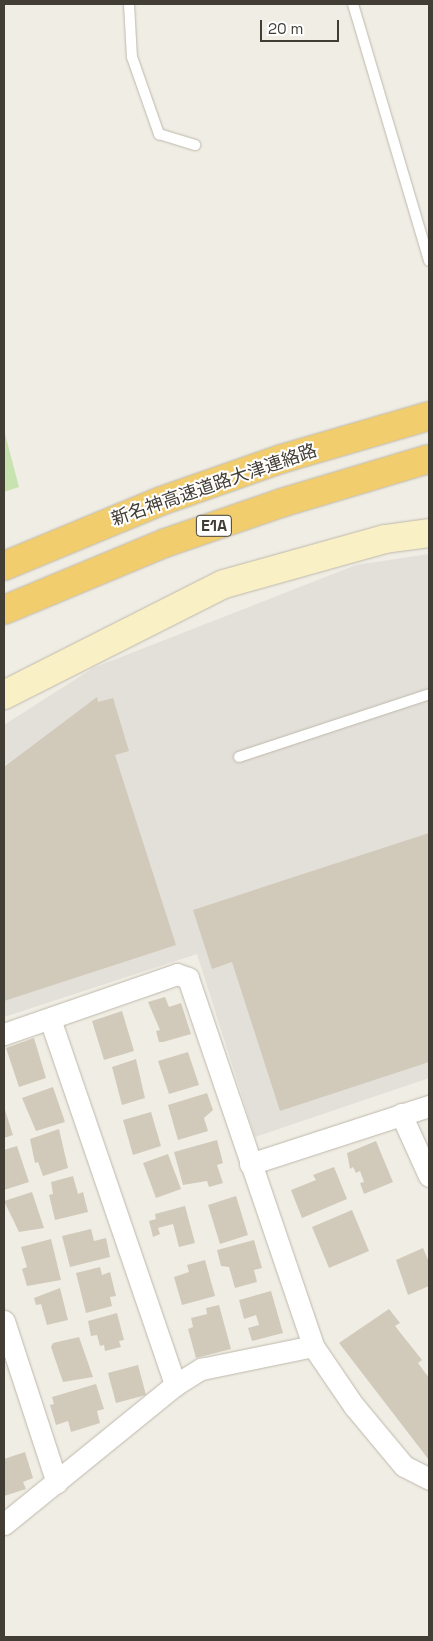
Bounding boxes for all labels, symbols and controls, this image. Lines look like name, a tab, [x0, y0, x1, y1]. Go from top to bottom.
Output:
scale bar	[263, 10, 342, 42]
text: 20 m	[268, 19, 303, 38]
street label: 新名神高速道路大津連絡路	[108, 440, 320, 530]
road number: E1A	[195, 512, 233, 540]

